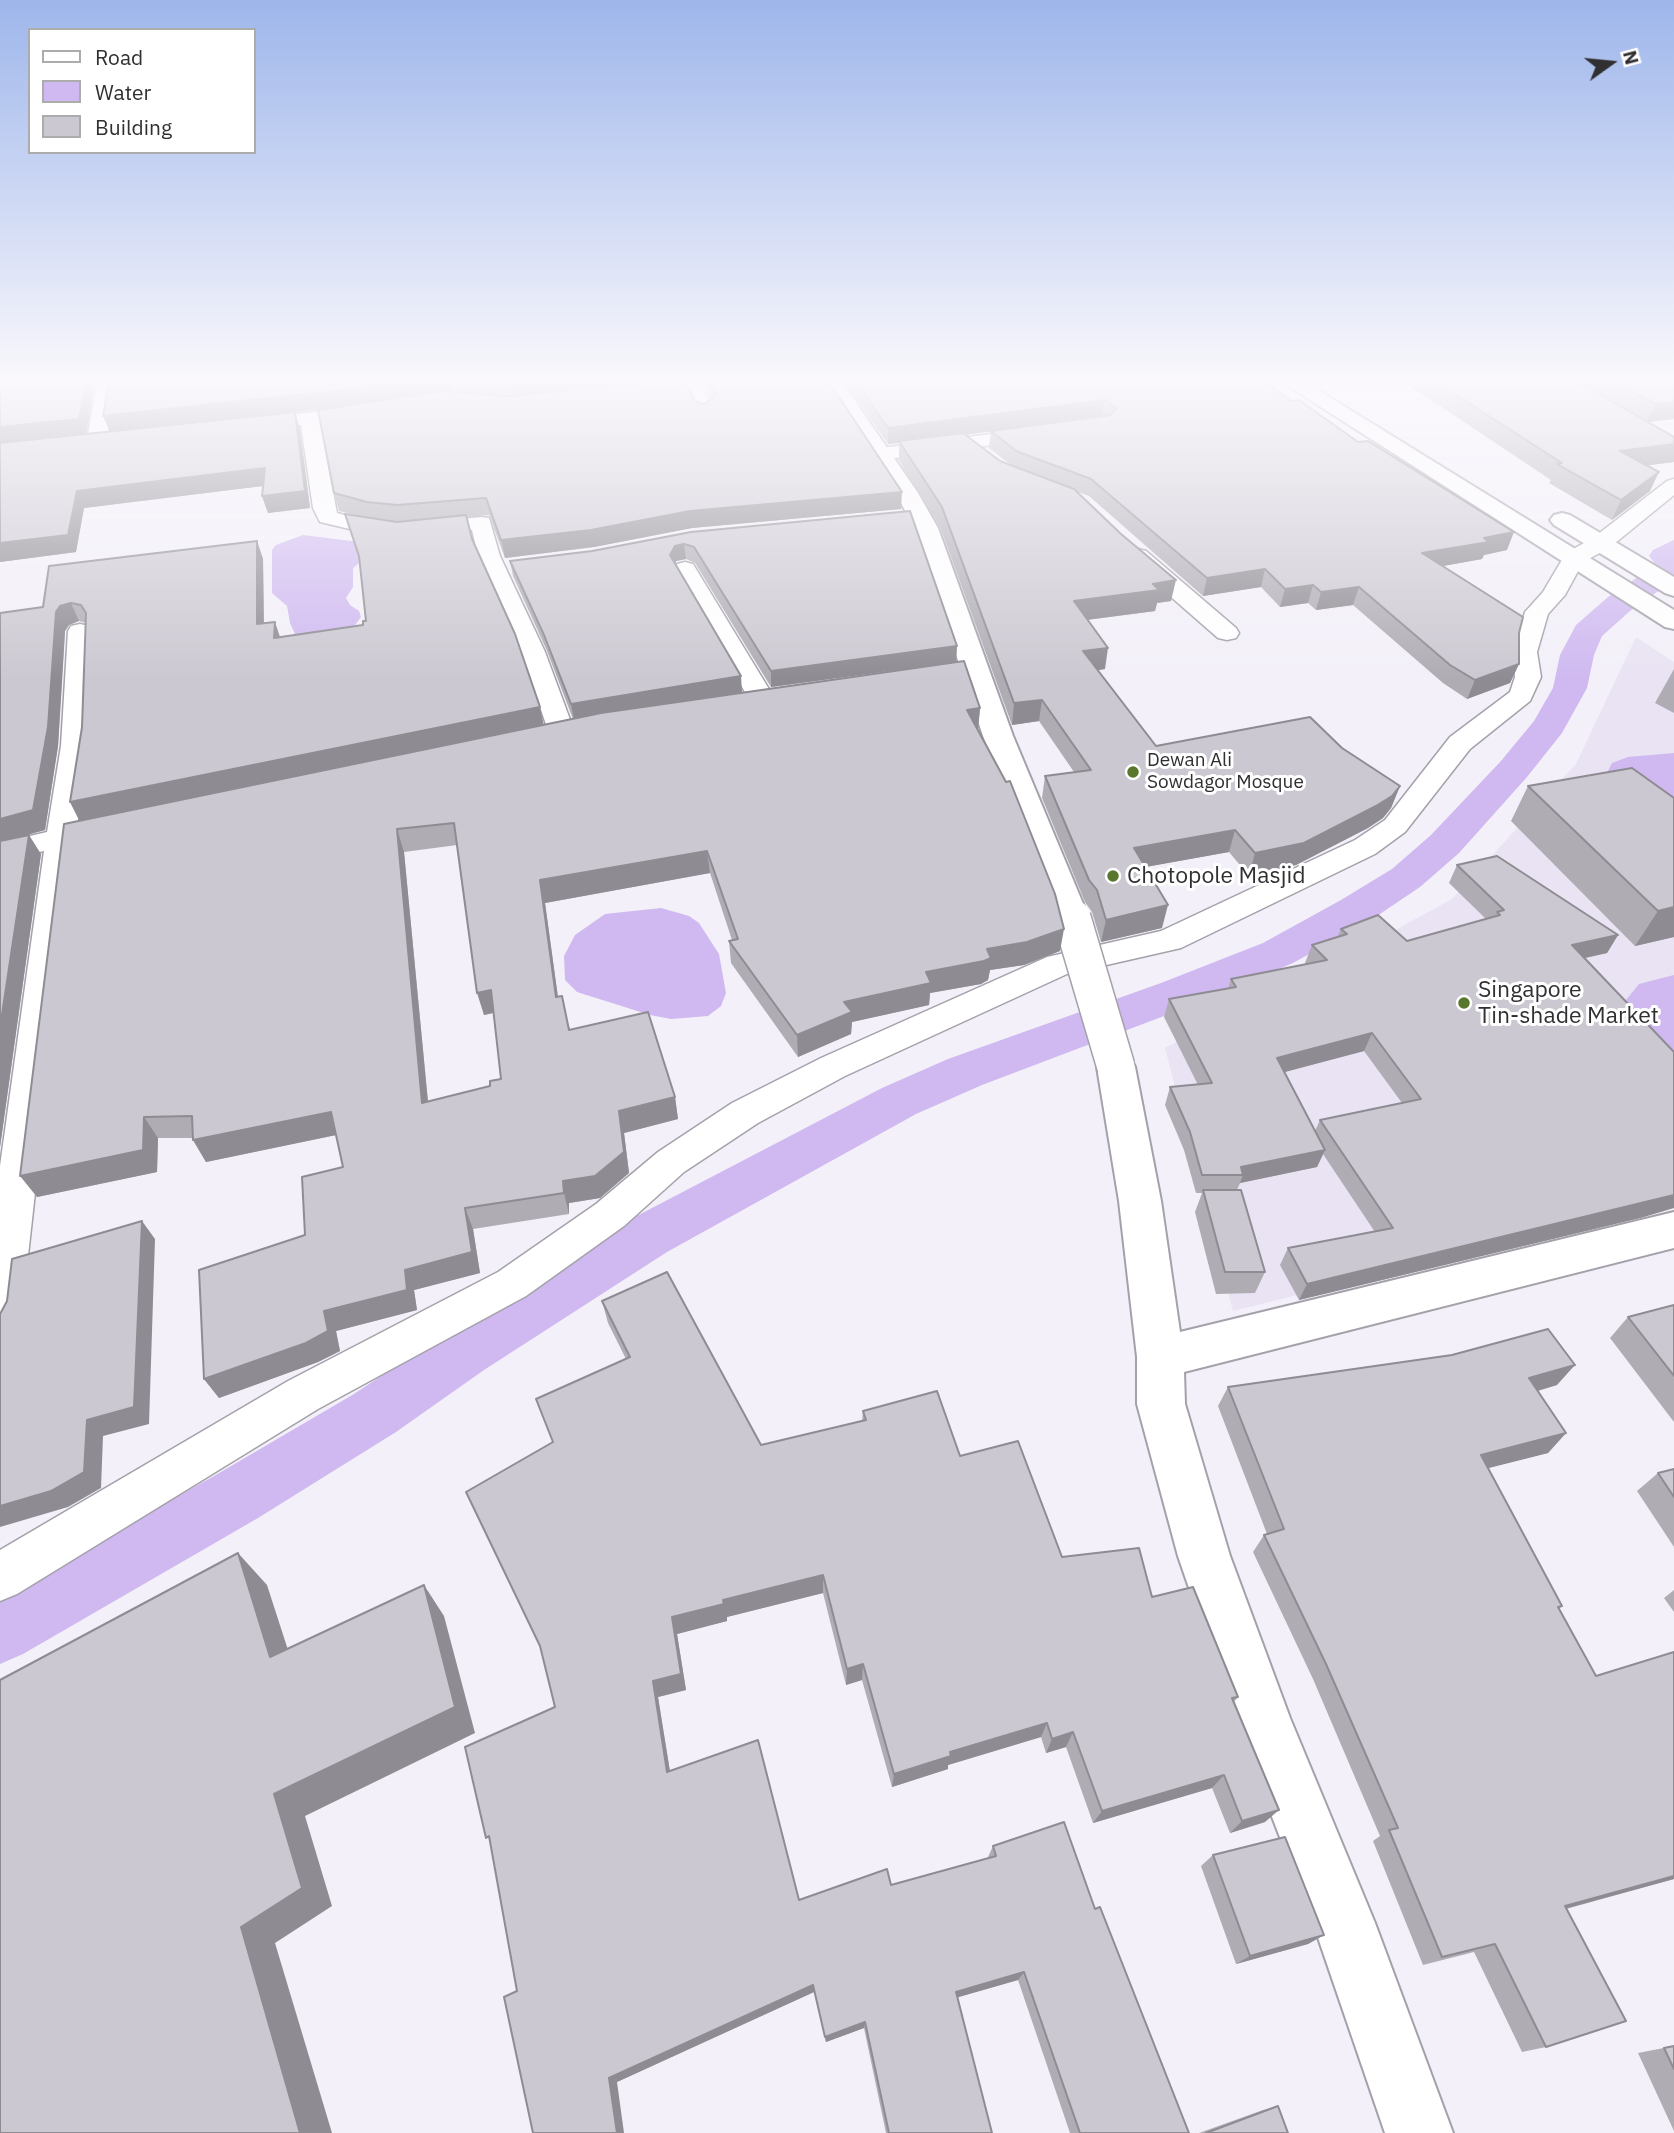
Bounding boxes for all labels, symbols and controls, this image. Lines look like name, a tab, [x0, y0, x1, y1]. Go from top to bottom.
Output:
legend	[28, 28, 256, 154]
north arrow	[1576, 28, 1646, 98]
text: Road	[95, 43, 143, 71]
text: N	[1618, 48, 1645, 67]
text: Water	[95, 78, 151, 106]
text: Building	[95, 113, 172, 141]
place label: Dewan Ali Sowdagor Mosque	[1147, 750, 1304, 794]
marker: Dewan Ali Sowdagor Mosque	[1125, 764, 1141, 780]
place label: Chotopole Masjid	[1127, 862, 1306, 890]
marker: Chotopole Masjid	[1105, 868, 1121, 884]
place label: Singapore Tin-shade Market	[1478, 976, 1659, 1030]
marker: Singapore Tin-shade Market	[1456, 995, 1472, 1011]

